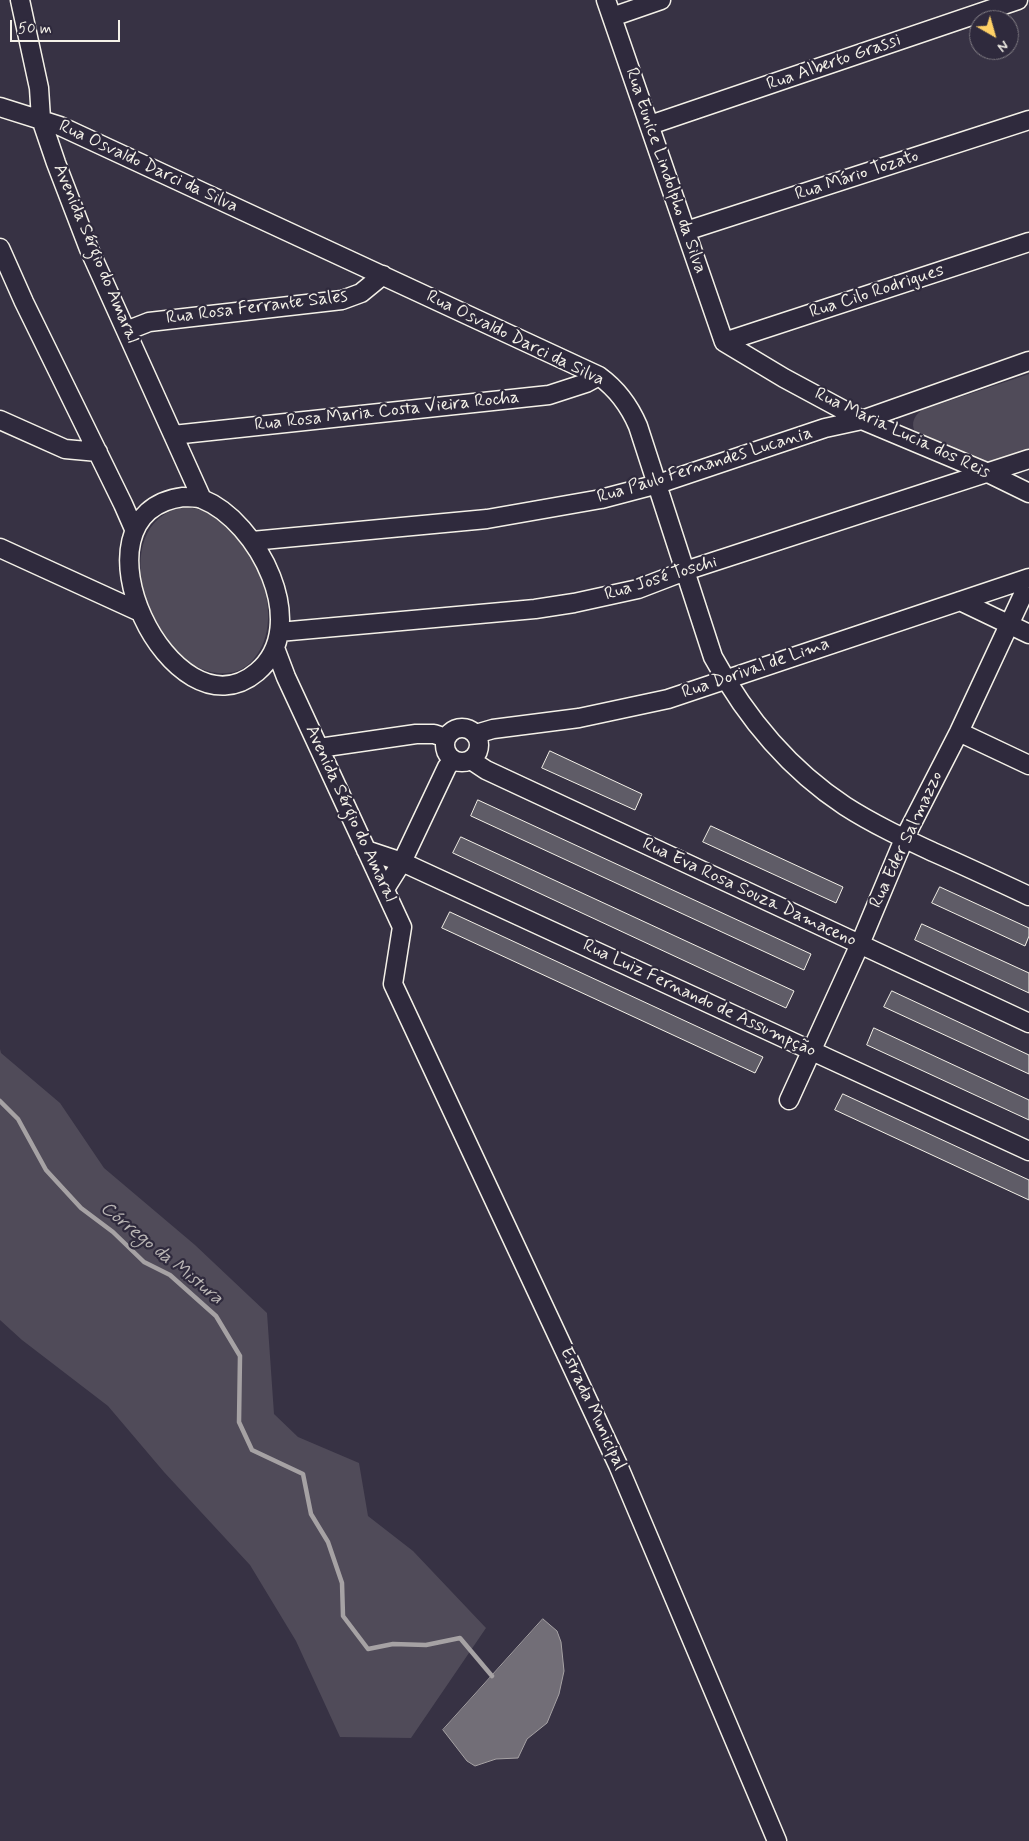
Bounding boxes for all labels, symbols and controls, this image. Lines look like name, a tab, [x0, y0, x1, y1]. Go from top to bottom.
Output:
scale bar	[12, 10, 122, 42]
north arrow	[969, 10, 1019, 60]
text: 50 m	[18, 19, 52, 39]
street label: Rua Alberto Grassi	[764, 30, 904, 96]
text: N	[993, 36, 1012, 56]
street label: Rua Eunice Lindolpho da Silva	[620, 65, 710, 277]
street label: Rua Osvaldo Darci da Silva	[55, 116, 241, 218]
street label: Rua Mário Tozato	[793, 146, 921, 206]
street label: Avenida Sérgio do Amaral	[47, 161, 143, 347]
street label: Rua Cilo Rodrigues	[807, 260, 947, 324]
street label: Rua Rosa Ferrante Sales	[165, 286, 349, 330]
street label: Rua Osvaldo Darci da Silva	[422, 286, 608, 392]
street label: Rua Maria Lucia dos Reis	[811, 384, 993, 484]
street label: Rua Rosa Maria Costa Vieira Rocha	[254, 387, 520, 437]
street label: Rua Paulo Fernandes Lucania	[595, 423, 815, 509]
street label: Rua José Toschi	[602, 552, 720, 606]
street label: Rua Dorival de Lima	[679, 634, 833, 704]
street label: Avenida Sérgio do Amaral	[300, 722, 400, 906]
street label: Rua Eder Salmazzo	[866, 768, 948, 912]
street label: Rua Eva Rosa Souza Damaceno	[638, 834, 860, 952]
street label: Rua Luiz Fernando de Assumpção	[579, 935, 819, 1063]
water label: Córrego da Mistura	[95, 1198, 227, 1310]
street label: Estrada Municipal	[554, 1344, 630, 1474]

